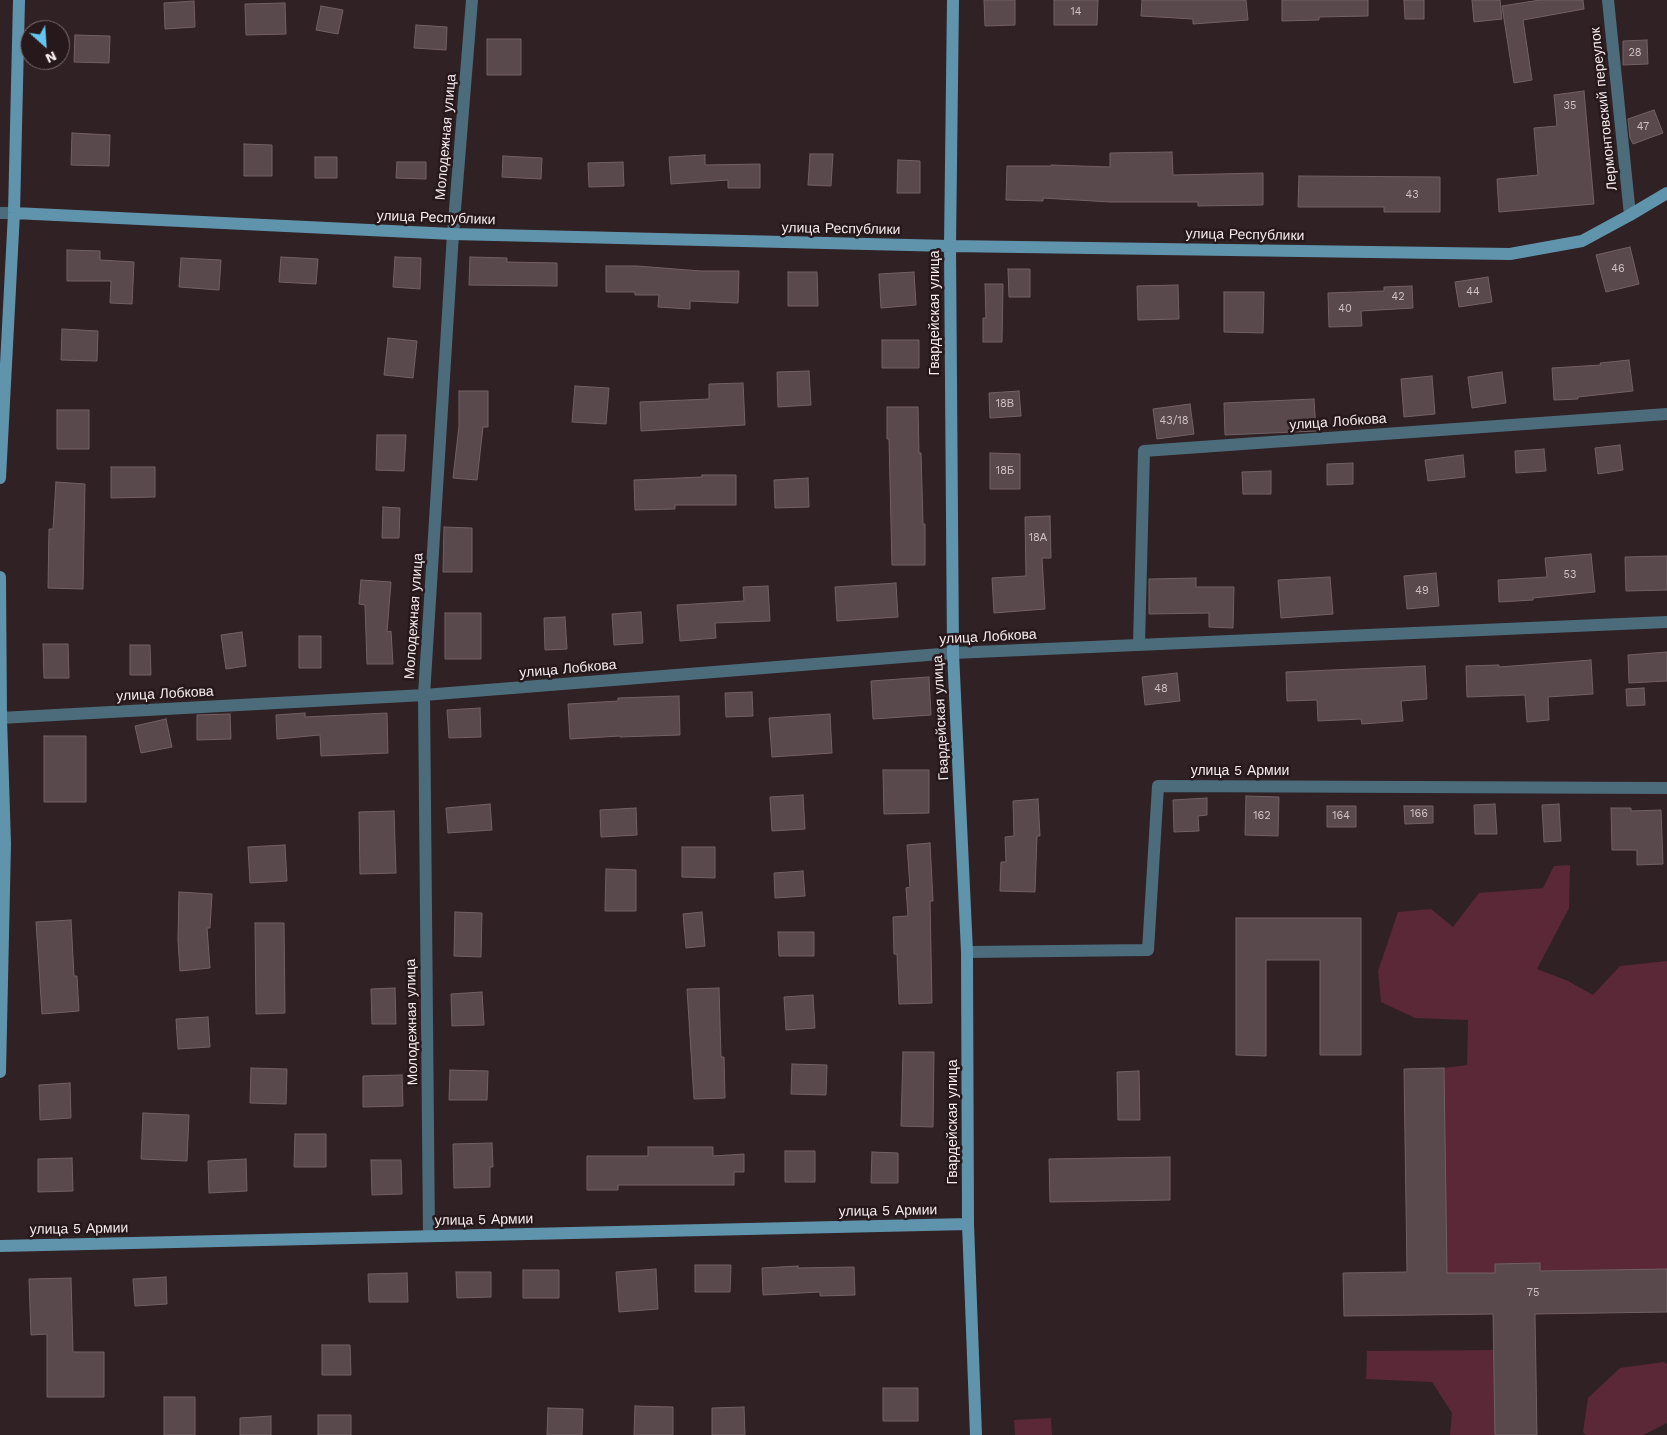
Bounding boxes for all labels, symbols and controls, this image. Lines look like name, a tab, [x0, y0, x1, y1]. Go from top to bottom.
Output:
house number: 14	[1070, 5, 1082, 19]
north arrow	[20, 20, 70, 70]
street label: Лермонтовский переулок	[1587, 26, 1621, 192]
house number: 28	[1628, 46, 1642, 60]
text: N	[43, 48, 59, 67]
street label: Молодежная улица	[432, 73, 460, 201]
house number: 35	[1564, 99, 1576, 113]
house number: 47	[1637, 120, 1649, 134]
house number: 43	[1405, 188, 1419, 202]
street label: улица Республики	[376, 208, 496, 228]
street label: улица Республики	[781, 220, 901, 238]
street label: улица Республики	[1185, 226, 1305, 244]
street label: Гвардейская улица	[927, 250, 943, 376]
house number: 46	[1611, 262, 1625, 276]
house number: 44	[1466, 285, 1480, 299]
house number: 42	[1391, 290, 1405, 304]
house number: 40	[1338, 302, 1352, 316]
house number: 18В	[996, 397, 1014, 411]
street label: улица Лобкова	[1289, 410, 1387, 434]
house number: 43/18	[1159, 414, 1189, 428]
house number: 18Б	[996, 464, 1014, 478]
house number: 18А	[1029, 531, 1047, 545]
street label: Молодежная улица	[401, 552, 427, 680]
house number: 53	[1564, 568, 1576, 582]
house number: 49	[1415, 584, 1429, 598]
street label: улица Лобкова	[939, 626, 1037, 648]
street label: Гвардейская улица	[929, 655, 953, 781]
street label: улица Лобкова	[519, 656, 617, 682]
house number: 48	[1154, 682, 1168, 696]
street label: улица Лобкова	[116, 683, 214, 705]
street label: улица 5 Армии	[1191, 763, 1289, 779]
house number: 166	[1410, 807, 1428, 821]
house number: 162	[1253, 809, 1271, 823]
house number: 164	[1332, 809, 1350, 823]
street label: Молодежная улица	[402, 959, 422, 1085]
street label: Гвардейская улица	[945, 1059, 961, 1185]
street label: улица 5 Армии	[839, 1202, 937, 1220]
street label: улица 5 Армии	[435, 1211, 533, 1229]
street label: улица 5 Армии	[30, 1220, 128, 1238]
house number: 75	[1527, 1286, 1539, 1300]

